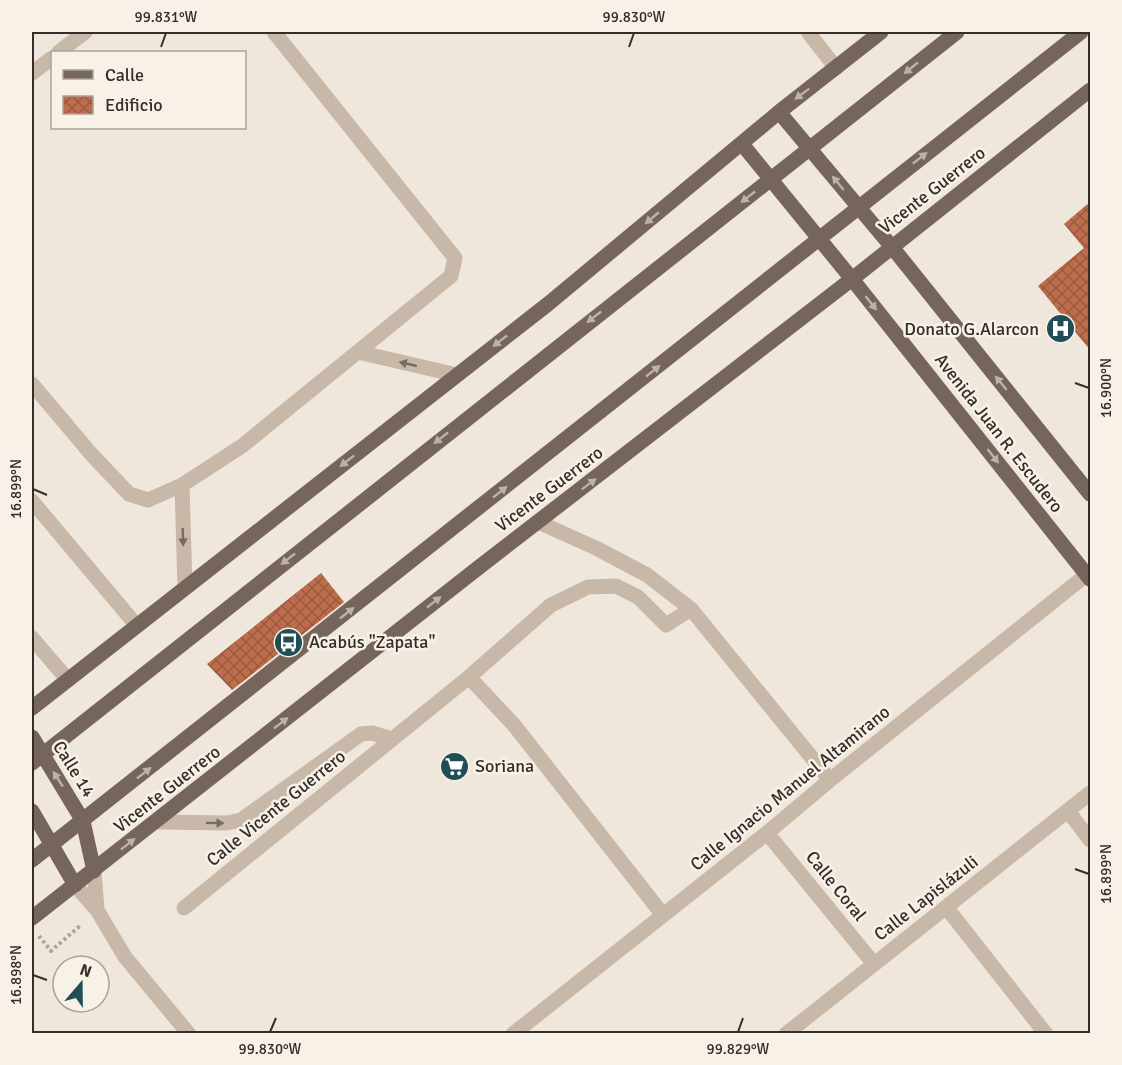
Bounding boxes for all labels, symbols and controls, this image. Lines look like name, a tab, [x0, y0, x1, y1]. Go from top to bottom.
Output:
text: 99.831°W	[135, 8, 198, 26]
text: 99.830°W	[603, 8, 666, 26]
legend	[51, 51, 246, 129]
one-way arrow	[903, 62, 919, 75]
text: Calle	[105, 64, 144, 86]
one-way arrow	[795, 88, 811, 100]
text: Edificio	[105, 94, 163, 116]
street label: Vicente Guerrero	[874, 141, 990, 239]
one-way arrow	[913, 152, 928, 164]
one-way arrow	[832, 175, 845, 191]
one-way arrow	[740, 191, 755, 203]
one-way arrow	[645, 211, 660, 224]
one-way arrow	[865, 295, 878, 311]
one-way arrow	[586, 311, 602, 324]
hospital icon: Donato G.Alarcon	[1044, 313, 1076, 345]
place label: Donato G.Alarcon	[904, 318, 1039, 340]
one-way arrow	[493, 334, 508, 346]
street label: Avenida Juan R. Escudero	[930, 349, 1068, 517]
text: 16.900°N	[1097, 358, 1115, 418]
one-way arrow	[398, 359, 417, 368]
one-way arrow	[645, 365, 661, 378]
one-way arrow	[995, 376, 1008, 391]
one-way arrow	[433, 432, 449, 445]
street label: Vicente Guerrero	[491, 441, 607, 537]
one-way arrow	[986, 448, 998, 463]
one-way arrow	[339, 455, 355, 468]
text: 16.899°N	[7, 459, 25, 519]
one-way arrow	[581, 478, 596, 490]
one-way arrow	[492, 487, 507, 499]
one-way arrow	[178, 527, 188, 546]
one-way arrow	[280, 553, 296, 566]
one-way arrow	[426, 596, 442, 609]
one-way arrow	[339, 607, 354, 619]
bus stop icon: Acabús "Zapata"	[272, 626, 304, 658]
place label: Acabús "Zapata"	[309, 631, 435, 653]
street label: Calle Ignacio Manuel Altamirano	[686, 701, 894, 875]
one-way arrow	[273, 717, 289, 730]
street label: Calle 14	[48, 737, 100, 802]
street label: Vicente Guerrero	[109, 740, 225, 838]
street label: Calle Vicente Guerrero	[202, 745, 350, 871]
supermarket icon: Soriana	[438, 750, 470, 782]
place label: Soriana	[475, 755, 534, 777]
one-way arrow	[136, 766, 152, 779]
one-way arrow	[53, 770, 64, 787]
one-way arrow	[206, 818, 225, 828]
one-way arrow	[120, 838, 136, 851]
text: 16.899°N	[1097, 844, 1115, 904]
street label: Calle Coral	[801, 846, 871, 926]
street label: Calle Lapislázuli	[870, 851, 982, 945]
text: 16.898°N	[7, 945, 25, 1005]
north arrow	[51, 954, 111, 1014]
text: N	[77, 960, 94, 982]
text: 99.830°W	[239, 1040, 302, 1058]
text: 99.829°W	[707, 1040, 770, 1058]

